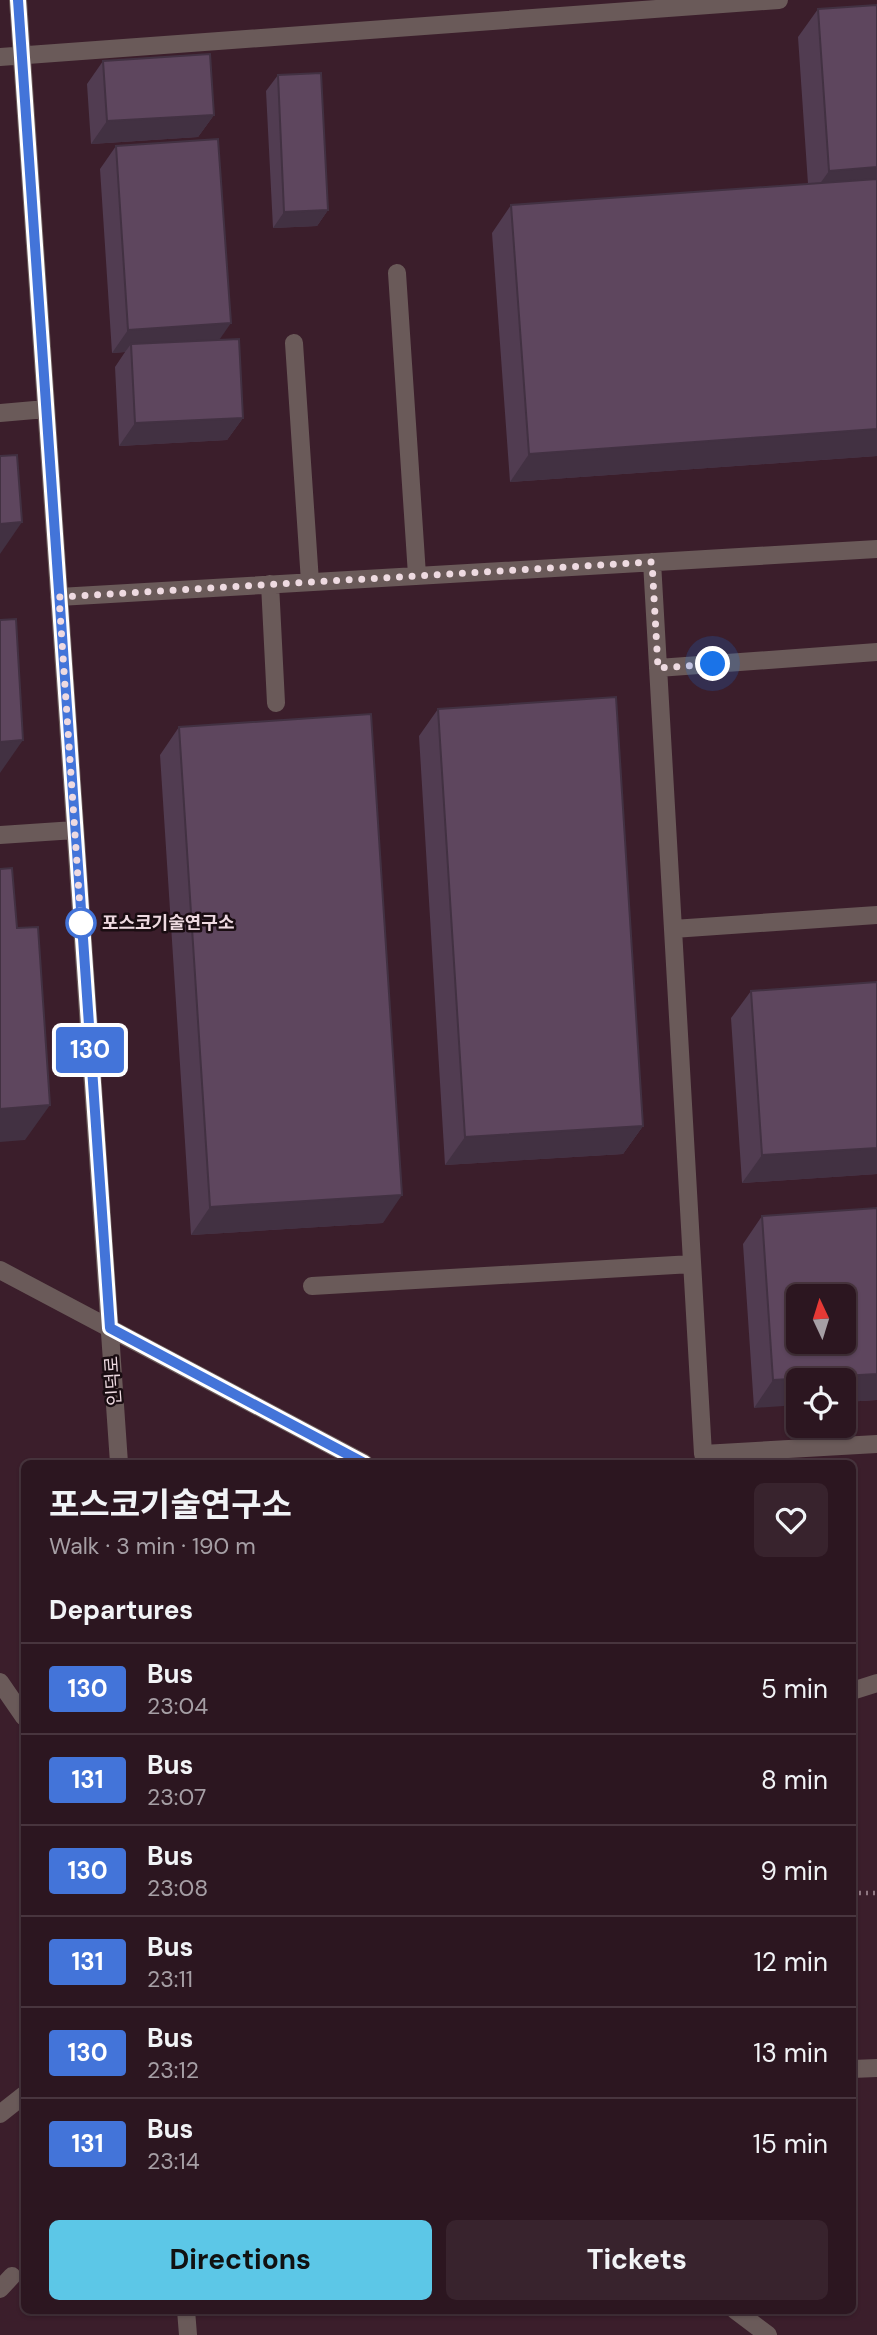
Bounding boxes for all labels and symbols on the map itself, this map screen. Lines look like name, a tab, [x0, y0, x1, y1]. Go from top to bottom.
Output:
your location	[695, 646, 730, 681]
marker: 포스코기술연구소	[66, 908, 96, 938]
place label: 포스코기술연구소	[102, 911, 234, 935]
line badge: 130	[50, 1027, 130, 1073]
north arrow	[786, 1284, 856, 1354]
street label: 인덕로	[99, 1355, 127, 1407]

